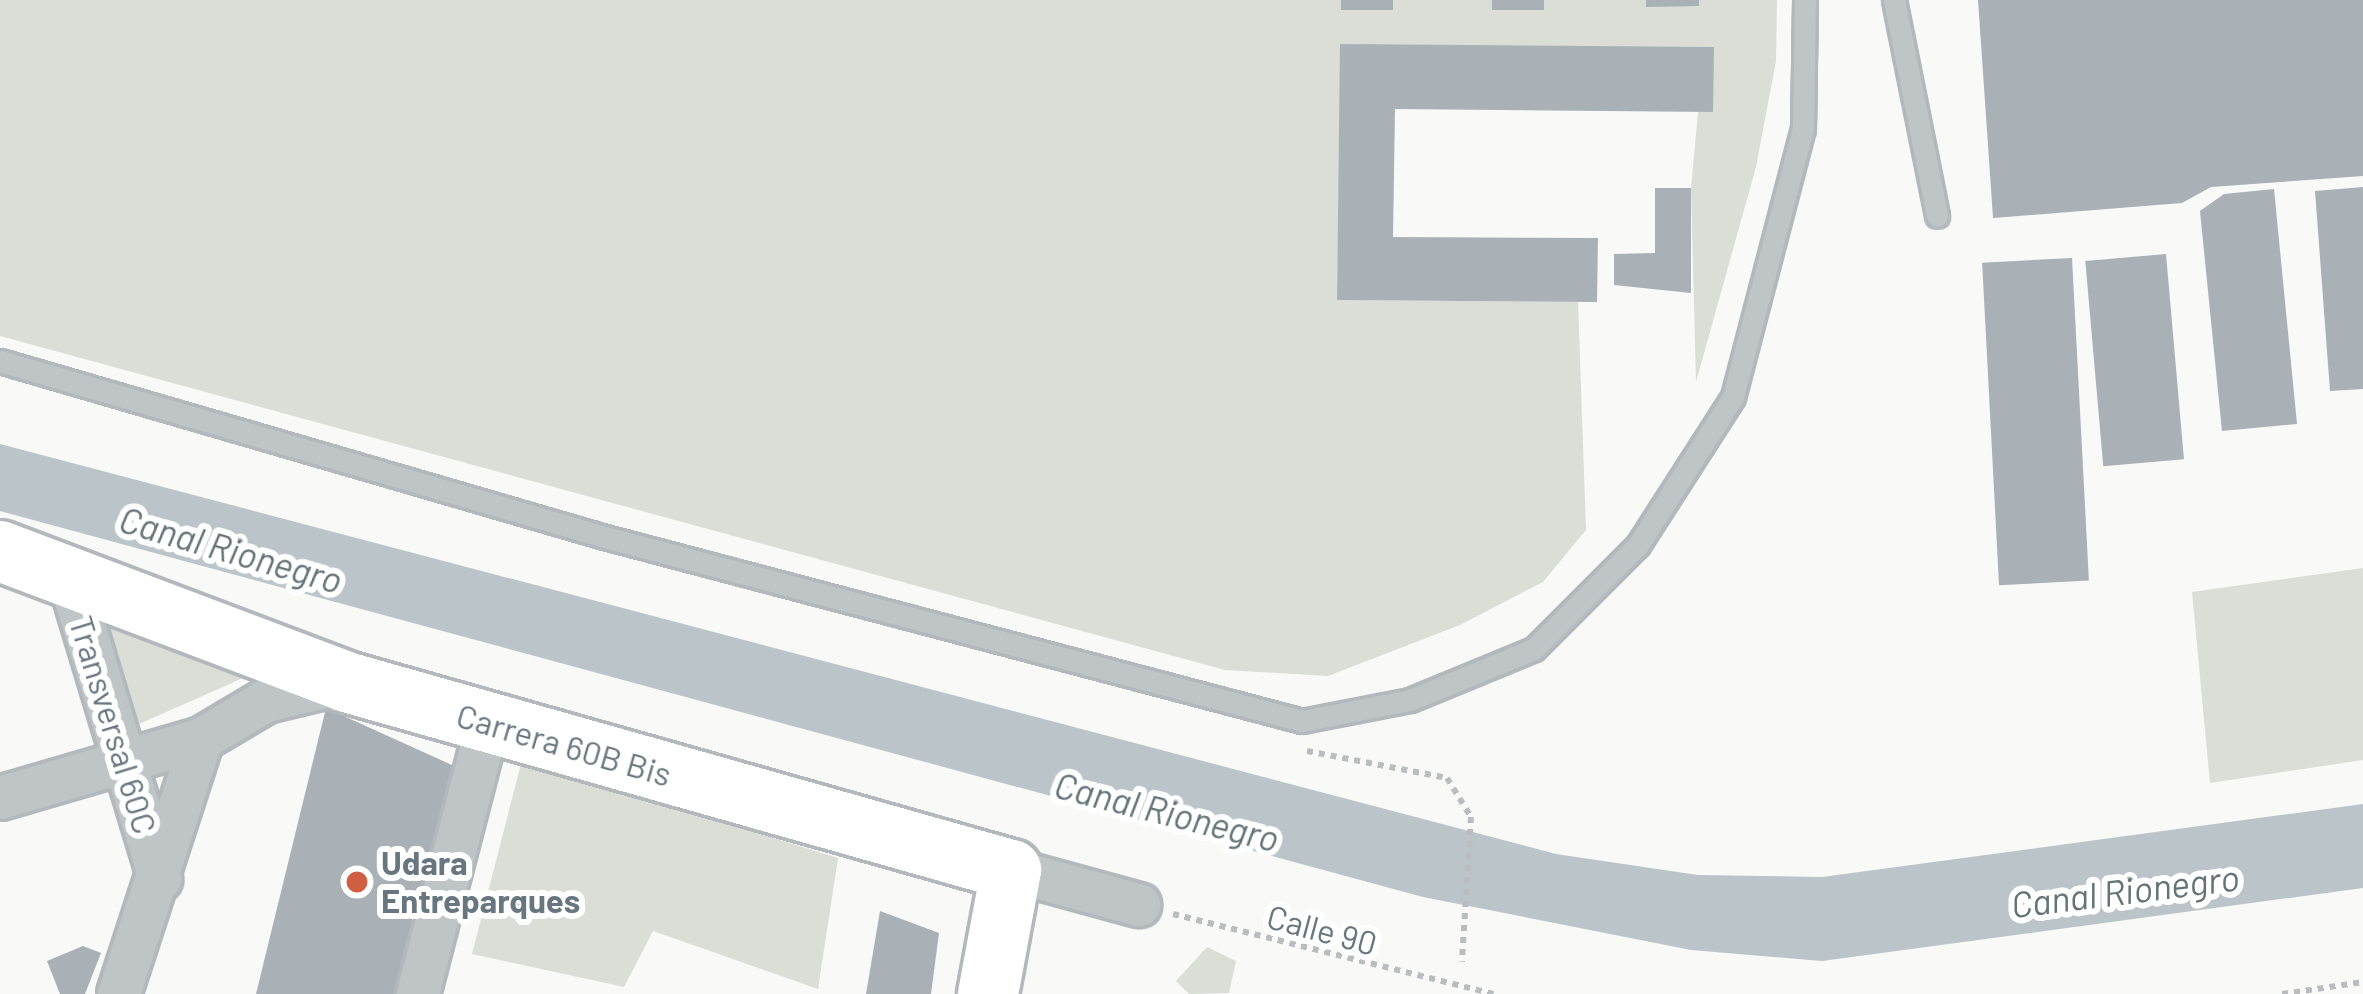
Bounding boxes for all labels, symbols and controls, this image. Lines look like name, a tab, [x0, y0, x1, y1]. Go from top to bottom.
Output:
water label: Canal Rionegro	[115, 497, 347, 601]
street label: Transversal 60C	[61, 611, 165, 839]
street label: Carrera 60B Bis	[452, 695, 676, 795]
water label: Canal Rionegro	[1050, 762, 1284, 860]
place label: Udara Entreparques	[381, 843, 580, 921]
water label: Canal Rionegro	[2008, 855, 2242, 925]
marker: Udara Entreparques	[344, 869, 370, 895]
street label: Calle 90	[1263, 896, 1381, 964]

